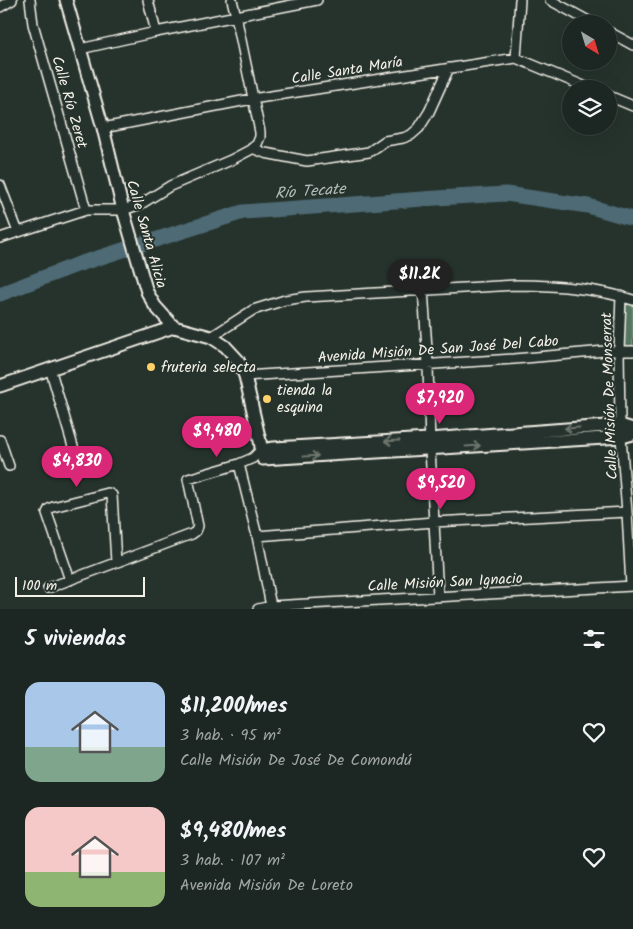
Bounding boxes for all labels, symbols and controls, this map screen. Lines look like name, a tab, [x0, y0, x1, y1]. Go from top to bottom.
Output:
north arrow	[562, 15, 618, 70]
map controls	[562, 15, 617, 135]
street label: Calle Santa María	[290, 50, 405, 92]
street label: Calle Río Zeret	[44, 53, 94, 151]
button: layers	[562, 80, 617, 135]
water label: Río Tecate	[274, 176, 348, 206]
street label: Calle Santa Alicia	[119, 177, 173, 291]
pin: $11.2K	[379, 258, 461, 301]
text: $11.2K	[399, 262, 441, 287]
street label: Calle Misión De Monserrat	[595, 312, 625, 480]
street label: Avenida Misión De San José Del Cabo	[317, 330, 560, 370]
place label: fruteria selecta	[161, 356, 256, 380]
marker: fruteria selecta	[145, 361, 157, 373]
place label: tienda la esquina	[277, 379, 332, 420]
pin: $7,920	[399, 382, 481, 425]
text: $7,920	[417, 386, 463, 411]
marker: tienda la esquina	[261, 393, 273, 405]
pin: $9,480	[176, 416, 258, 458]
text: $9,480	[193, 419, 241, 444]
one-way arrow	[564, 424, 580, 433]
one-way arrow	[385, 437, 401, 446]
one-way arrow	[465, 442, 481, 451]
pin: $4,830	[36, 446, 118, 488]
text: $4,830	[53, 449, 101, 474]
one-way arrow	[303, 451, 319, 460]
pin: $9,520	[400, 468, 482, 510]
text: $9,520	[417, 471, 465, 496]
street label: Calle Misión San Ignacio	[367, 567, 523, 599]
scale bar	[15, 574, 145, 597]
text: 100 m	[22, 575, 57, 597]
text: 5 viviendas	[25, 623, 126, 656]
icon: filters	[580, 625, 608, 653]
text: $11,200/mes	[180, 690, 288, 723]
icon: home	[65, 702, 125, 762]
icon: heart	[580, 718, 608, 746]
text: 3 hab. · 95 m²	[180, 723, 281, 748]
text: Calle Misión De José De Comondú	[180, 748, 412, 773]
text: $9,480/mes	[180, 815, 286, 848]
icon: home	[65, 827, 125, 887]
icon: heart	[580, 843, 608, 871]
text: 3 hab. · 107 m²	[180, 848, 285, 873]
text: Avenida Misión De Loreto	[180, 873, 353, 898]

